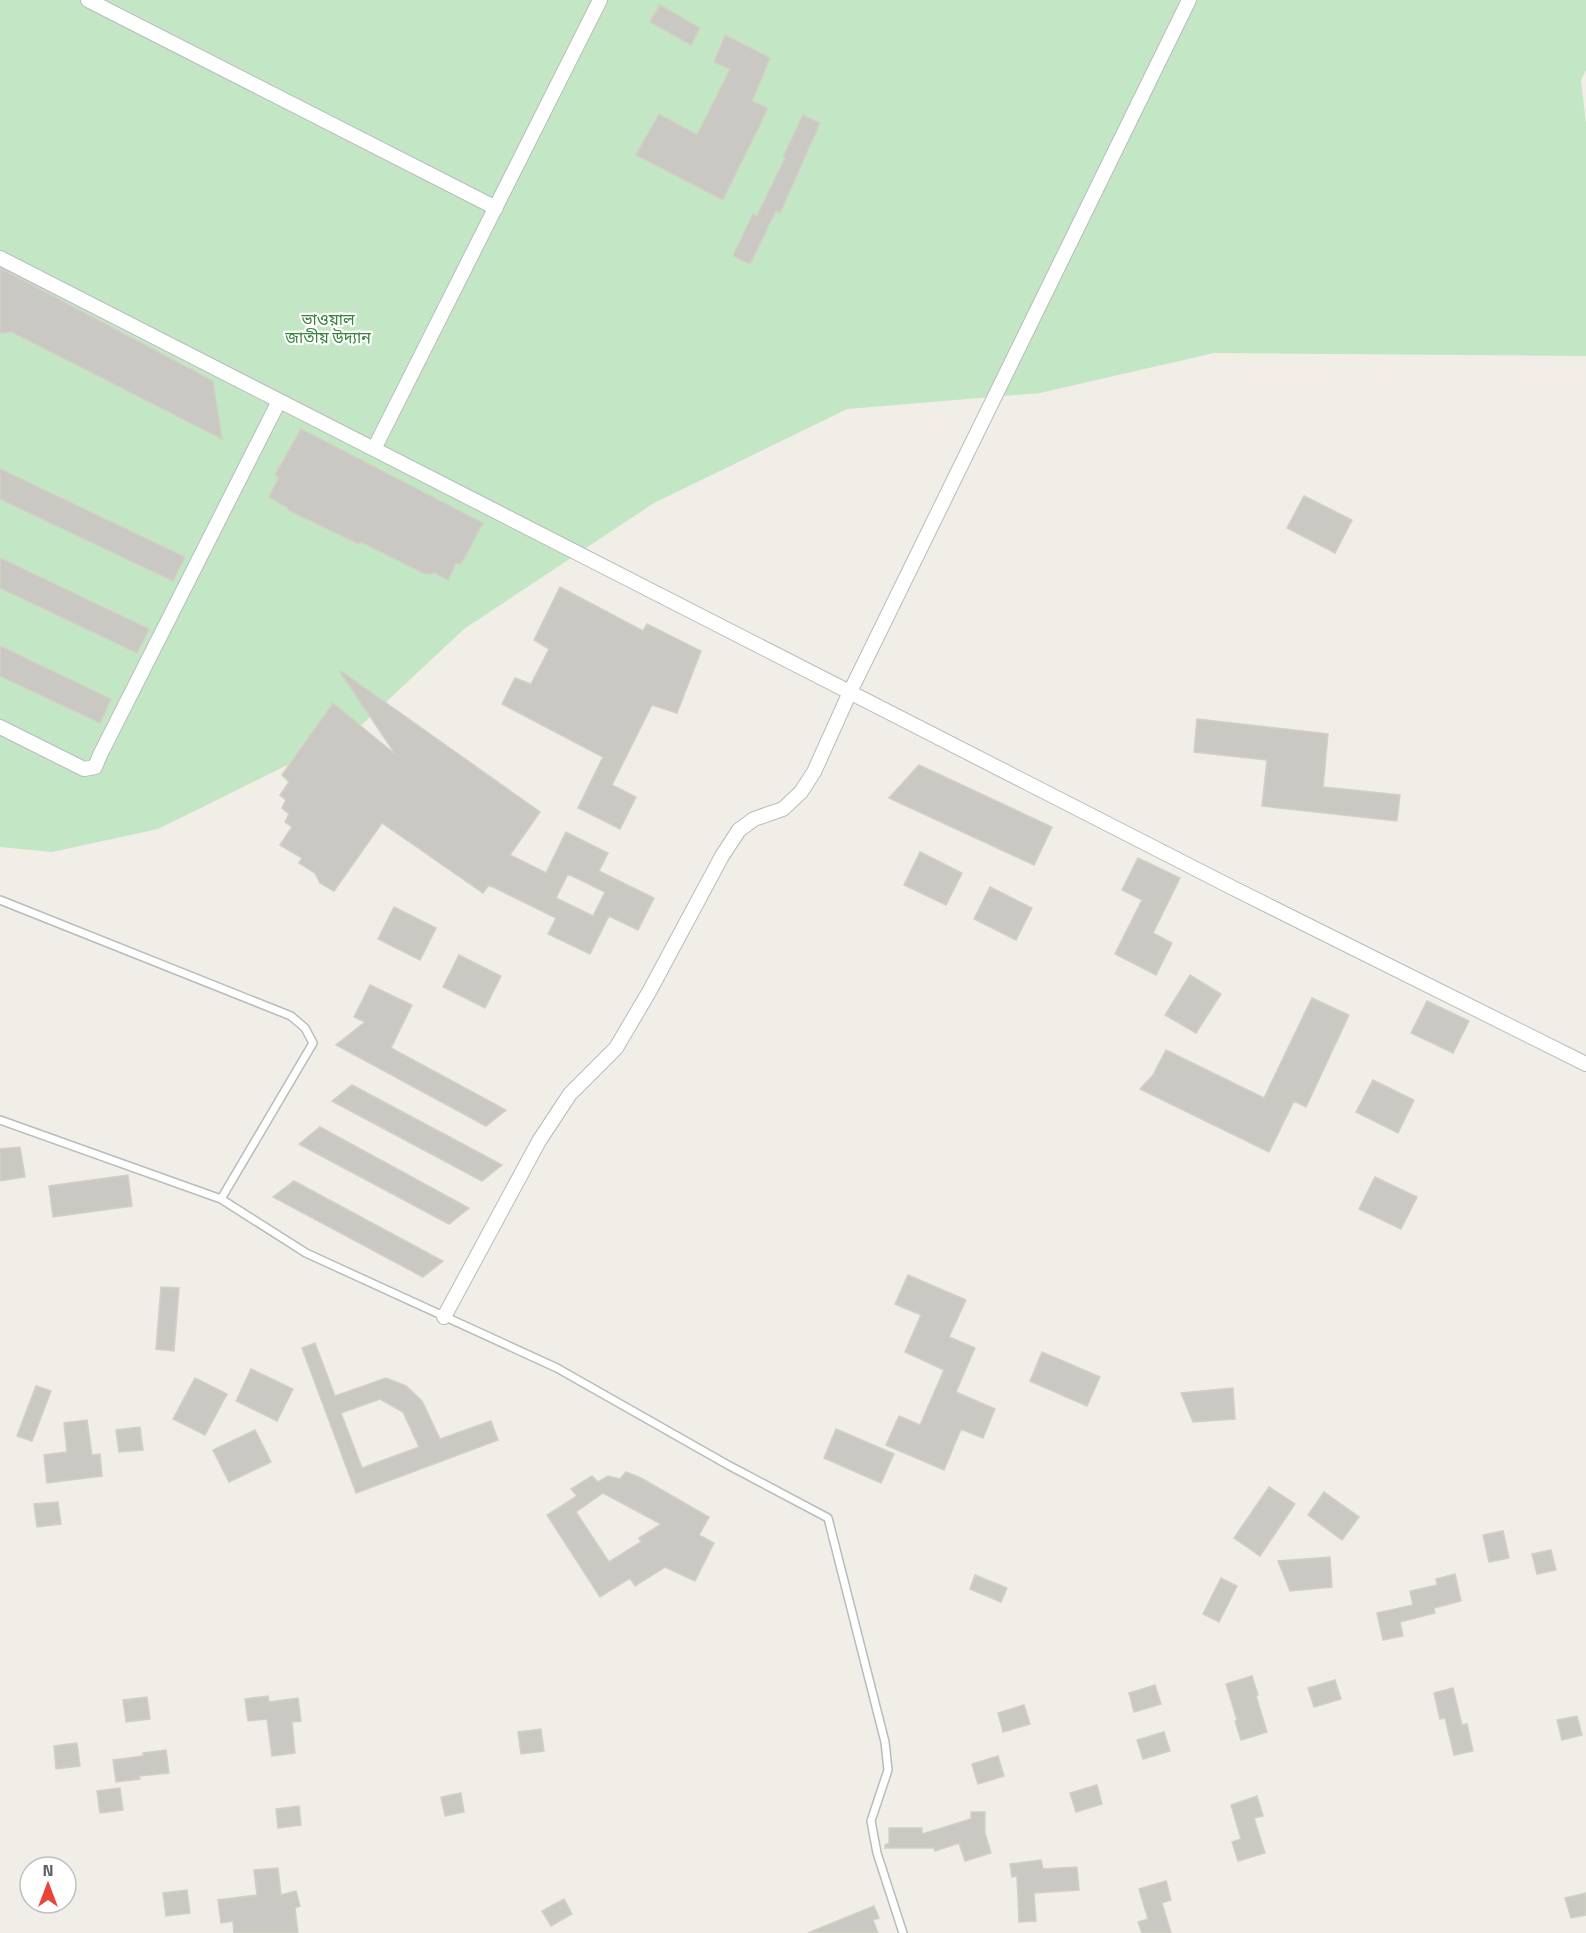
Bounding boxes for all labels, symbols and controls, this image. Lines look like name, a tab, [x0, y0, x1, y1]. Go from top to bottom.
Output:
park label: ভাওয়াল জাতীয় উদ্যান	[284, 307, 371, 349]
north arrow	[18, 1855, 78, 1915]
text: N	[42, 1858, 54, 1882]

